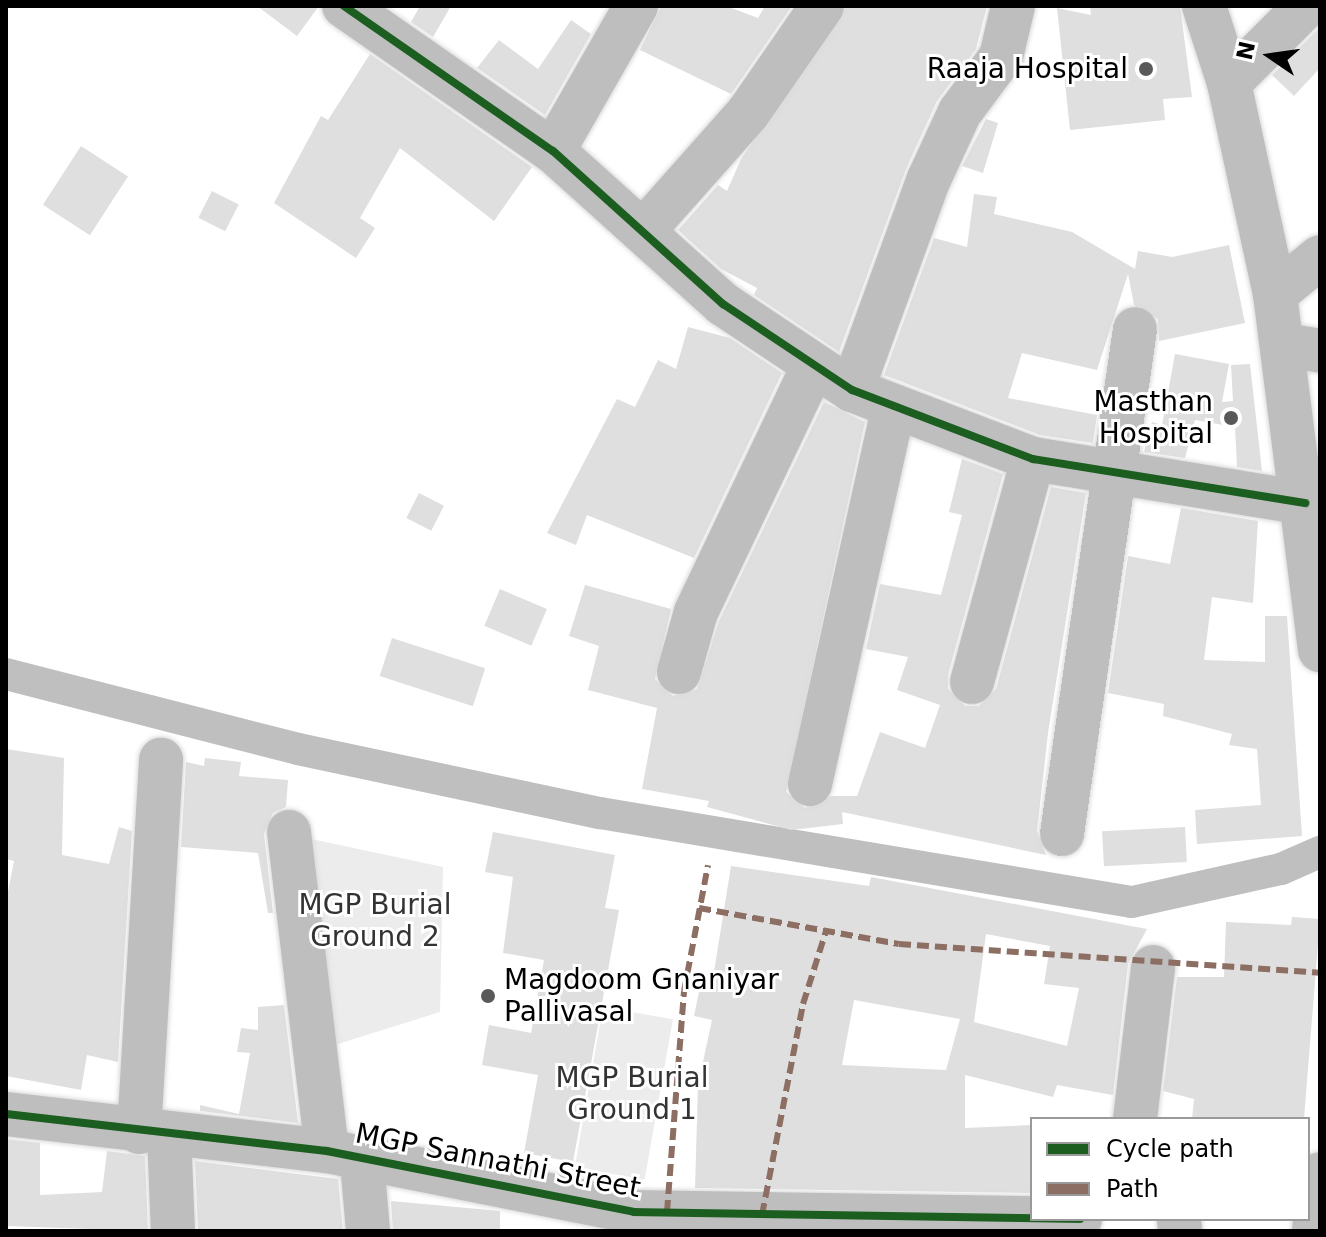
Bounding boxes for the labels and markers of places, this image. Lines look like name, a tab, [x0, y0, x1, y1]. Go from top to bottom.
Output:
place label: Raaja Hospital	[927, 52, 1128, 86]
marker: Raaja Hospital	[1135, 58, 1157, 80]
place label: Masthan Hospital	[1093, 385, 1213, 451]
marker: Masthan Hospital	[1220, 407, 1242, 429]
place label: Magdoom Gnaniyar Pallivasal	[504, 963, 779, 1029]
marker: Magdoom Gnaniyar Pallivasal	[479, 987, 497, 1005]

